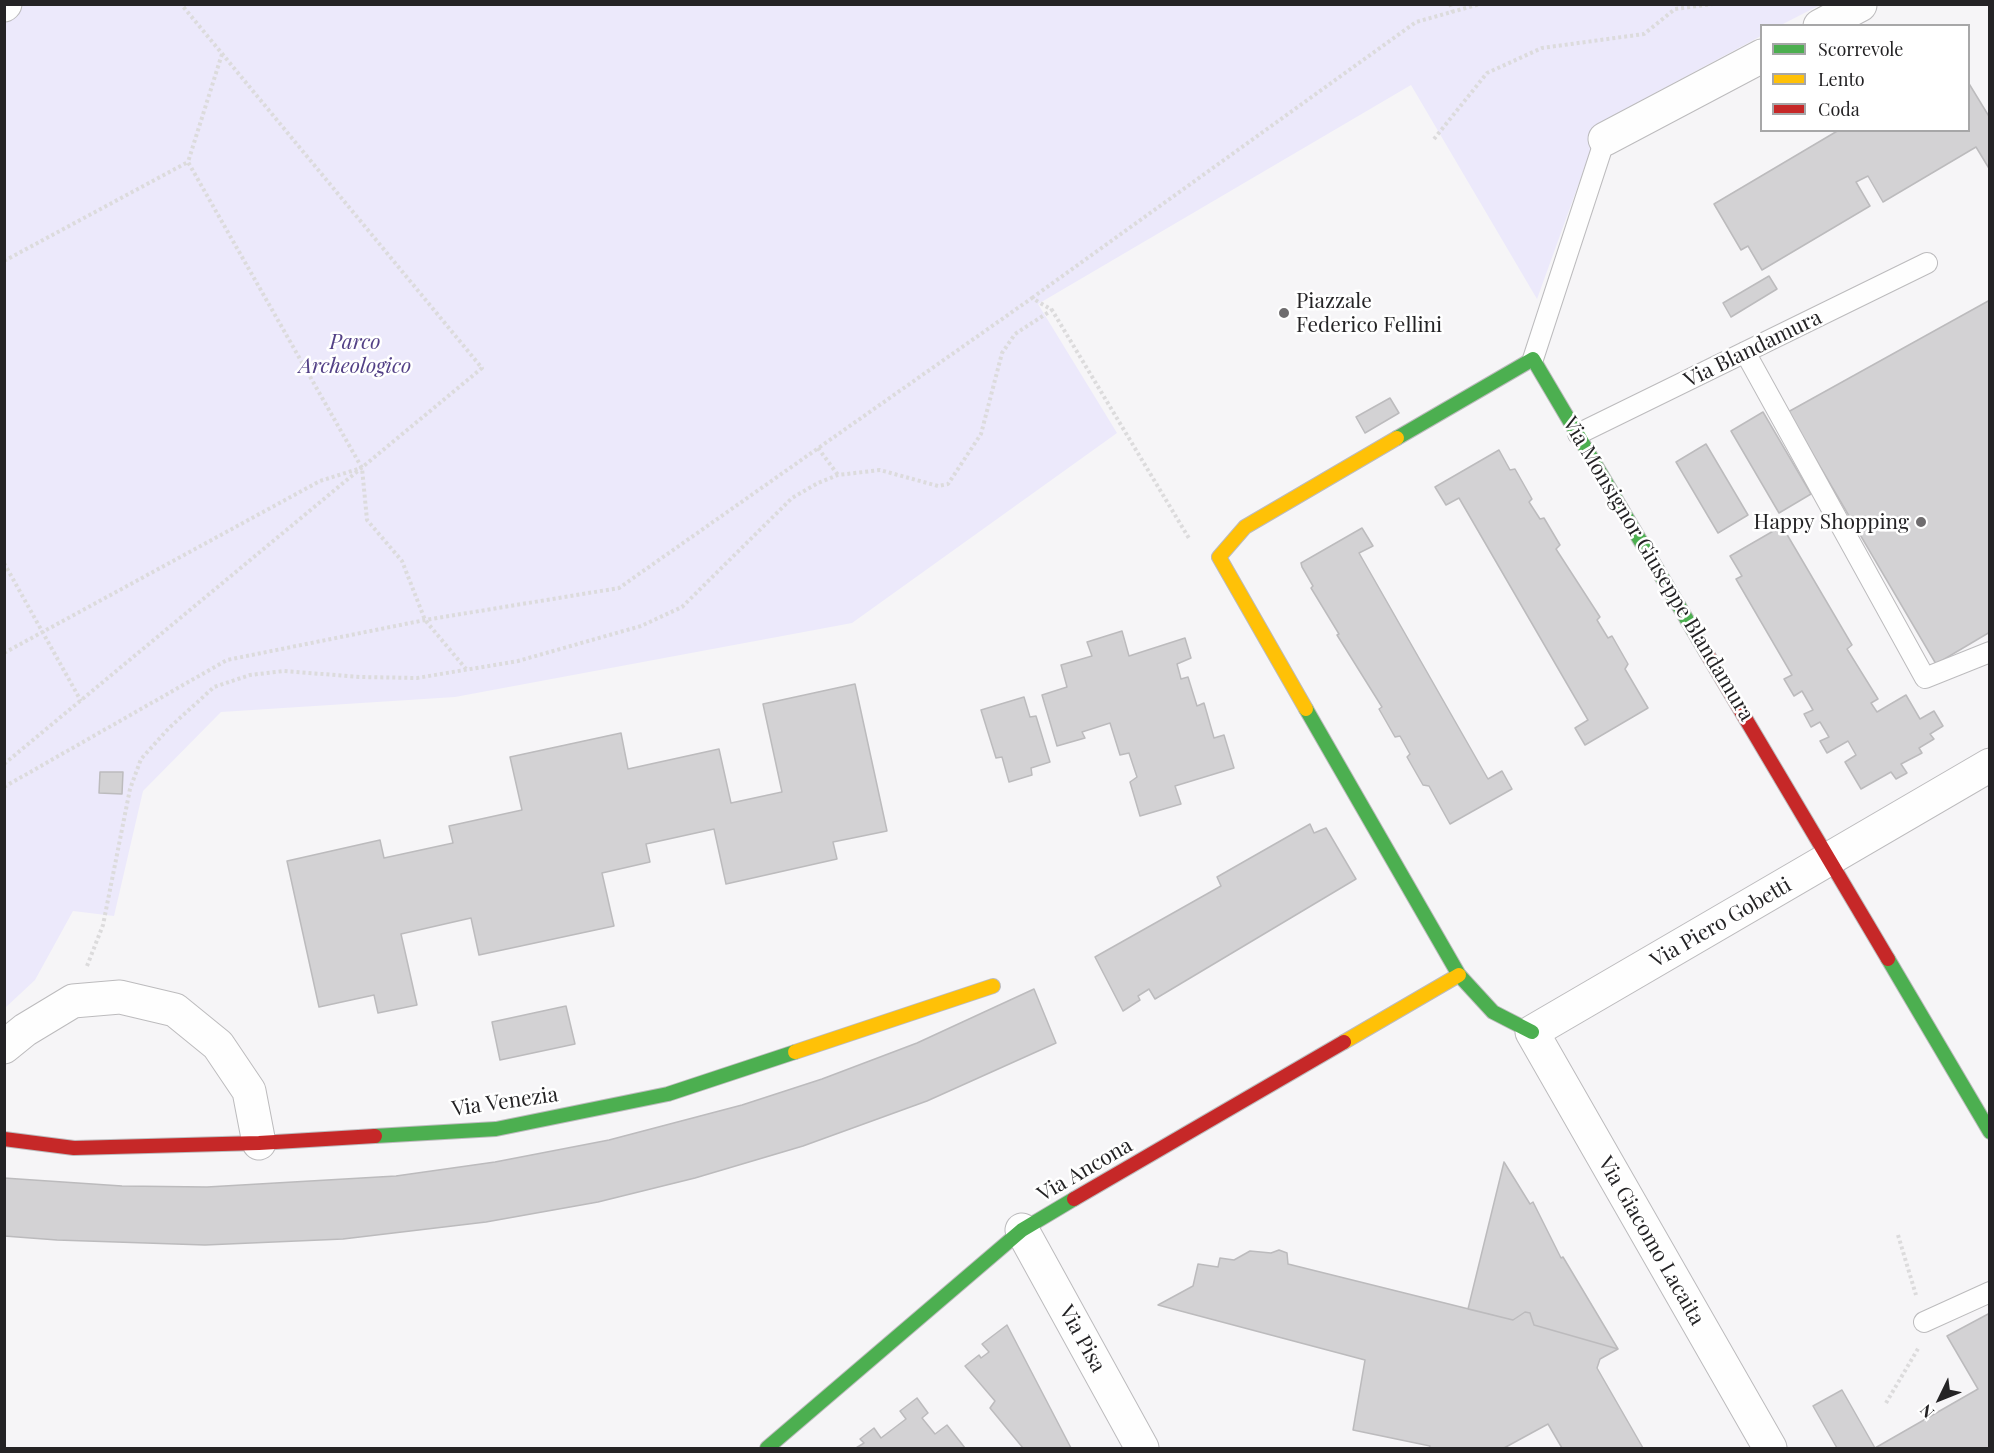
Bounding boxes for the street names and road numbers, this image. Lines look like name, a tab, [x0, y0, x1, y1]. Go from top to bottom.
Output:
street label: Via Blandamura	[1680, 305, 1826, 393]
street label: Via Monsignor Giuseppe Blandamura	[1557, 412, 1759, 726]
street label: Via Piero Gobetti	[1646, 873, 1796, 973]
street label: Via Venezia	[450, 1082, 560, 1122]
street label: Via Ancona	[1033, 1133, 1137, 1207]
street label: Via Giacomo Lacaita	[1592, 1152, 1710, 1330]
street label: Via Pisa	[1053, 1301, 1111, 1377]

